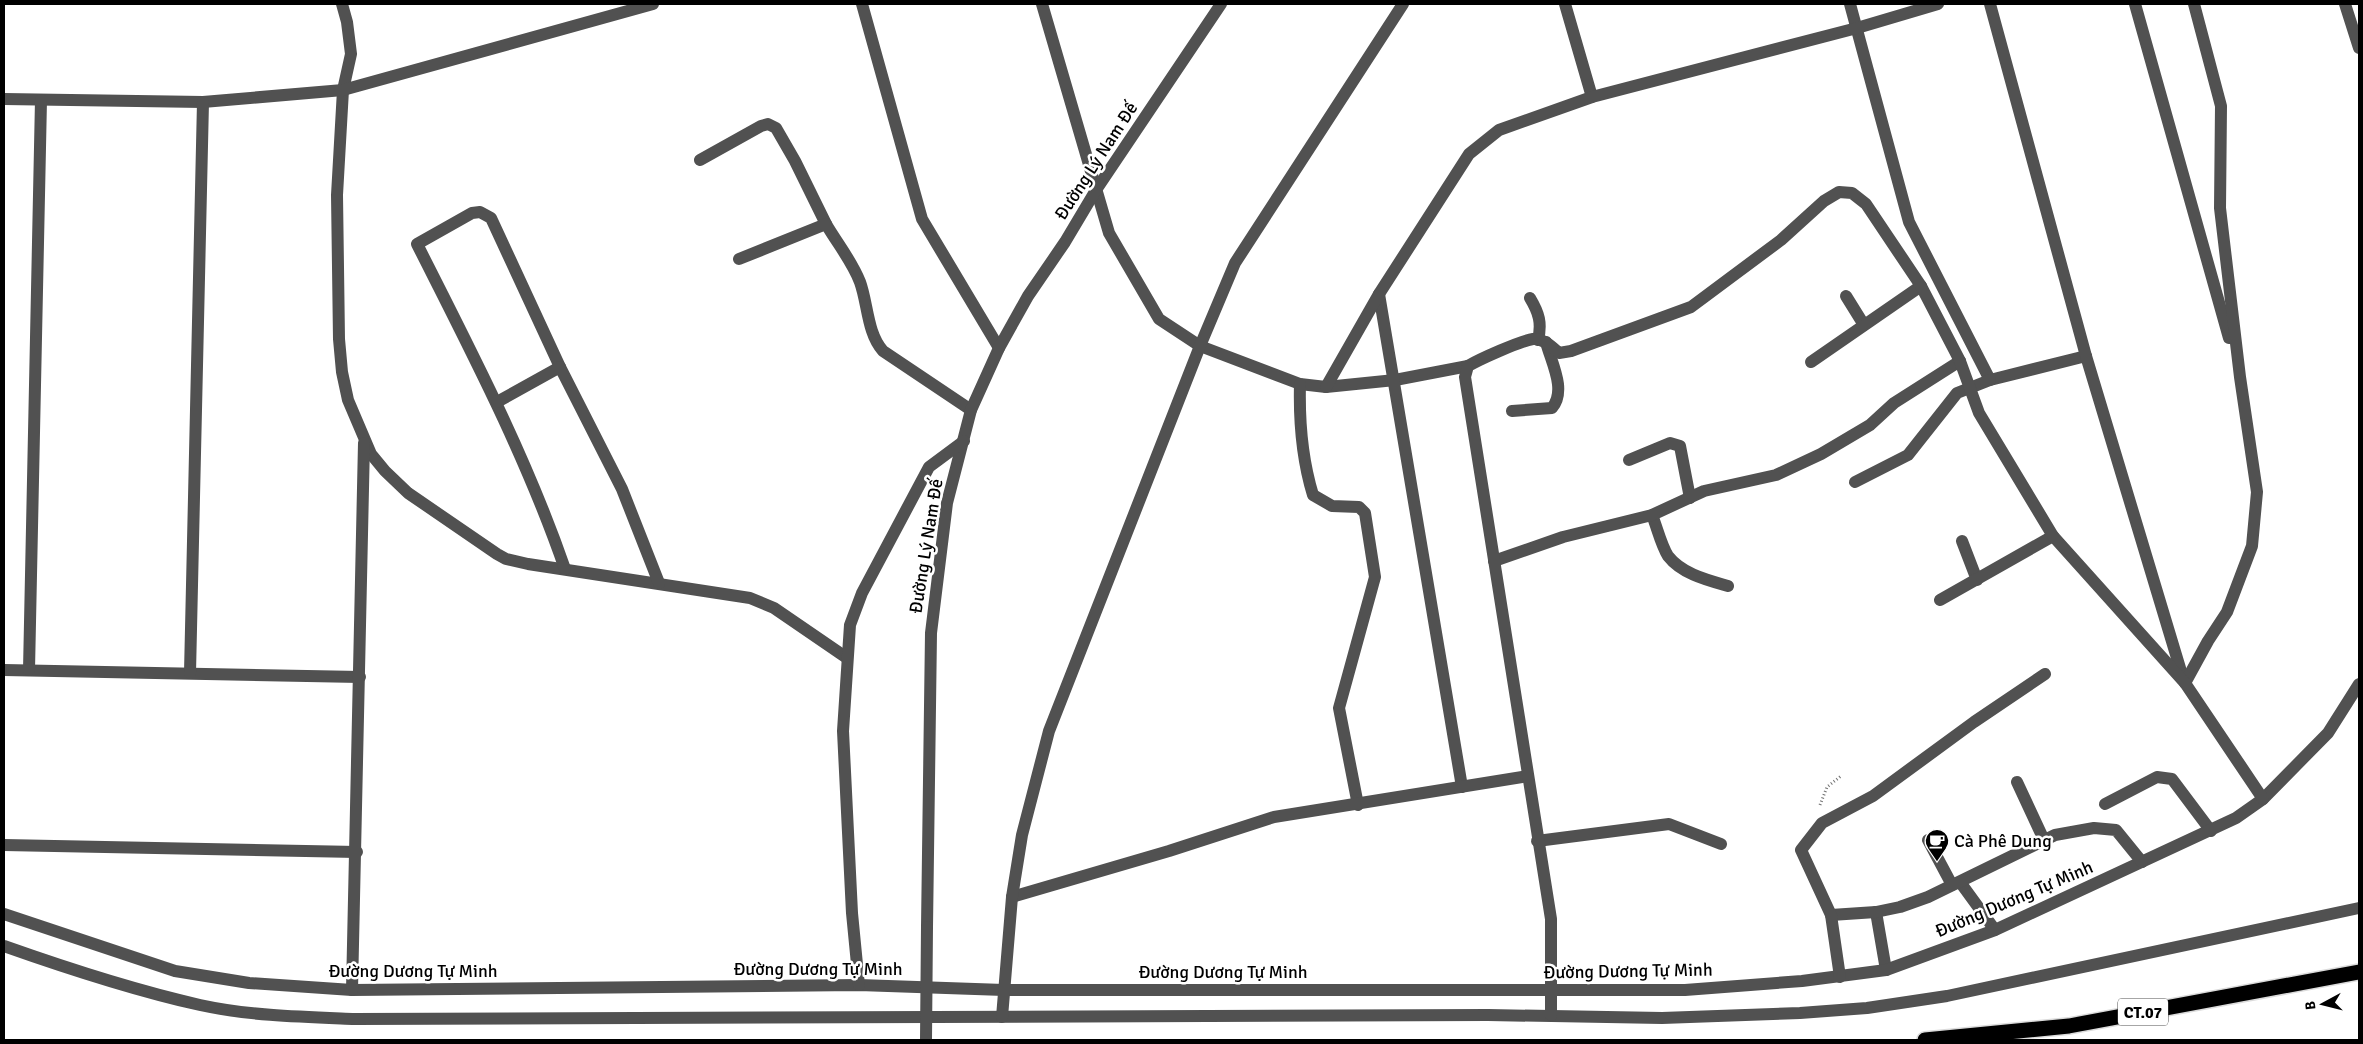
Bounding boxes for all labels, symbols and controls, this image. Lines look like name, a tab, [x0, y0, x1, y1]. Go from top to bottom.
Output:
street label: Đường Lý Nam Đế	[1050, 97, 1143, 224]
street label: Đường Lý Nam Đế	[904, 476, 948, 615]
cafe icon: Cà Phê Dung	[1924, 828, 1950, 862]
place label: Cà Phê Dung	[1954, 830, 2052, 852]
street label: Đường Dương Tự Minh	[1932, 856, 2096, 942]
street label: Đường Dương Tự Minh	[733, 958, 903, 980]
street label: Đường Dương Tự Minh	[1543, 959, 1713, 983]
street label: Đường Dương Tự Minh	[328, 960, 498, 982]
street label: Đường Dương Tự Minh	[1138, 961, 1308, 983]
north arrow	[2298, 979, 2348, 1029]
road number: CT.07	[2118, 999, 2168, 1026]
text: B	[2302, 1000, 2320, 1011]

